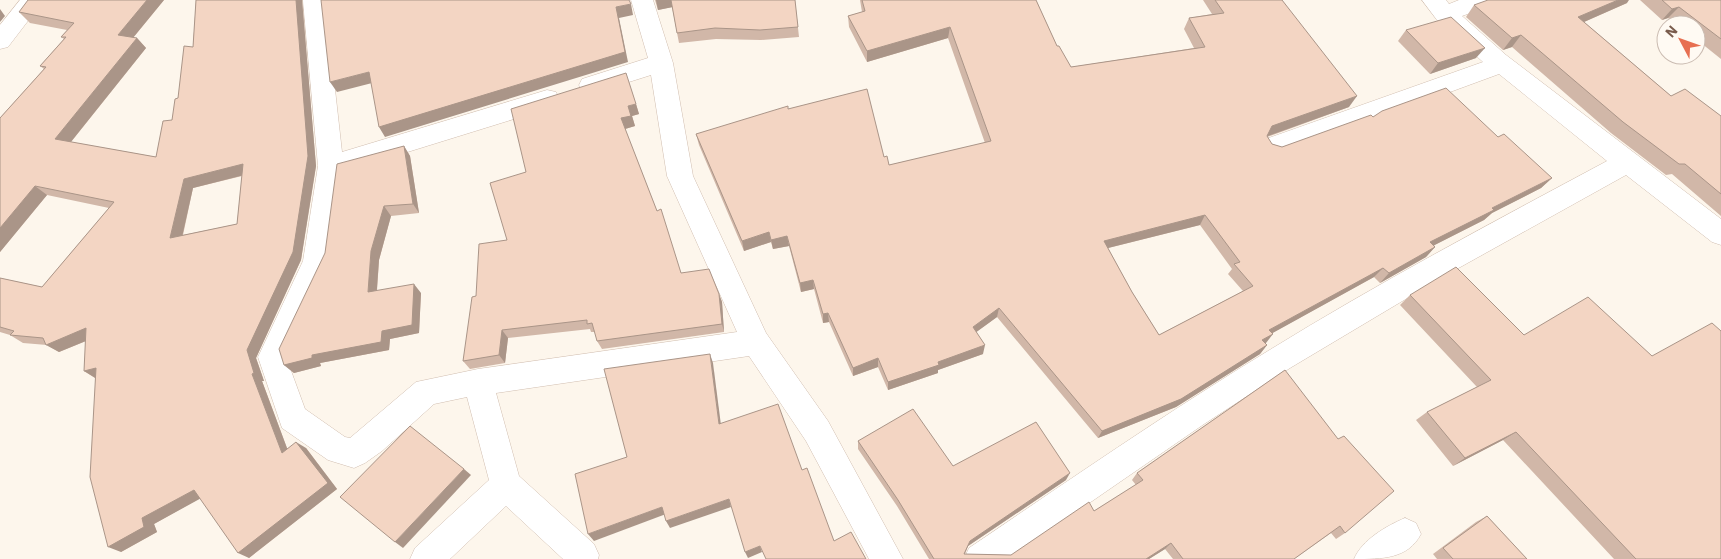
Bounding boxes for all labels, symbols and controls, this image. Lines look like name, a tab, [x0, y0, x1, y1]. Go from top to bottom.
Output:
north arrow	[1656, 15, 1706, 65]
text: N	[1661, 22, 1681, 41]

